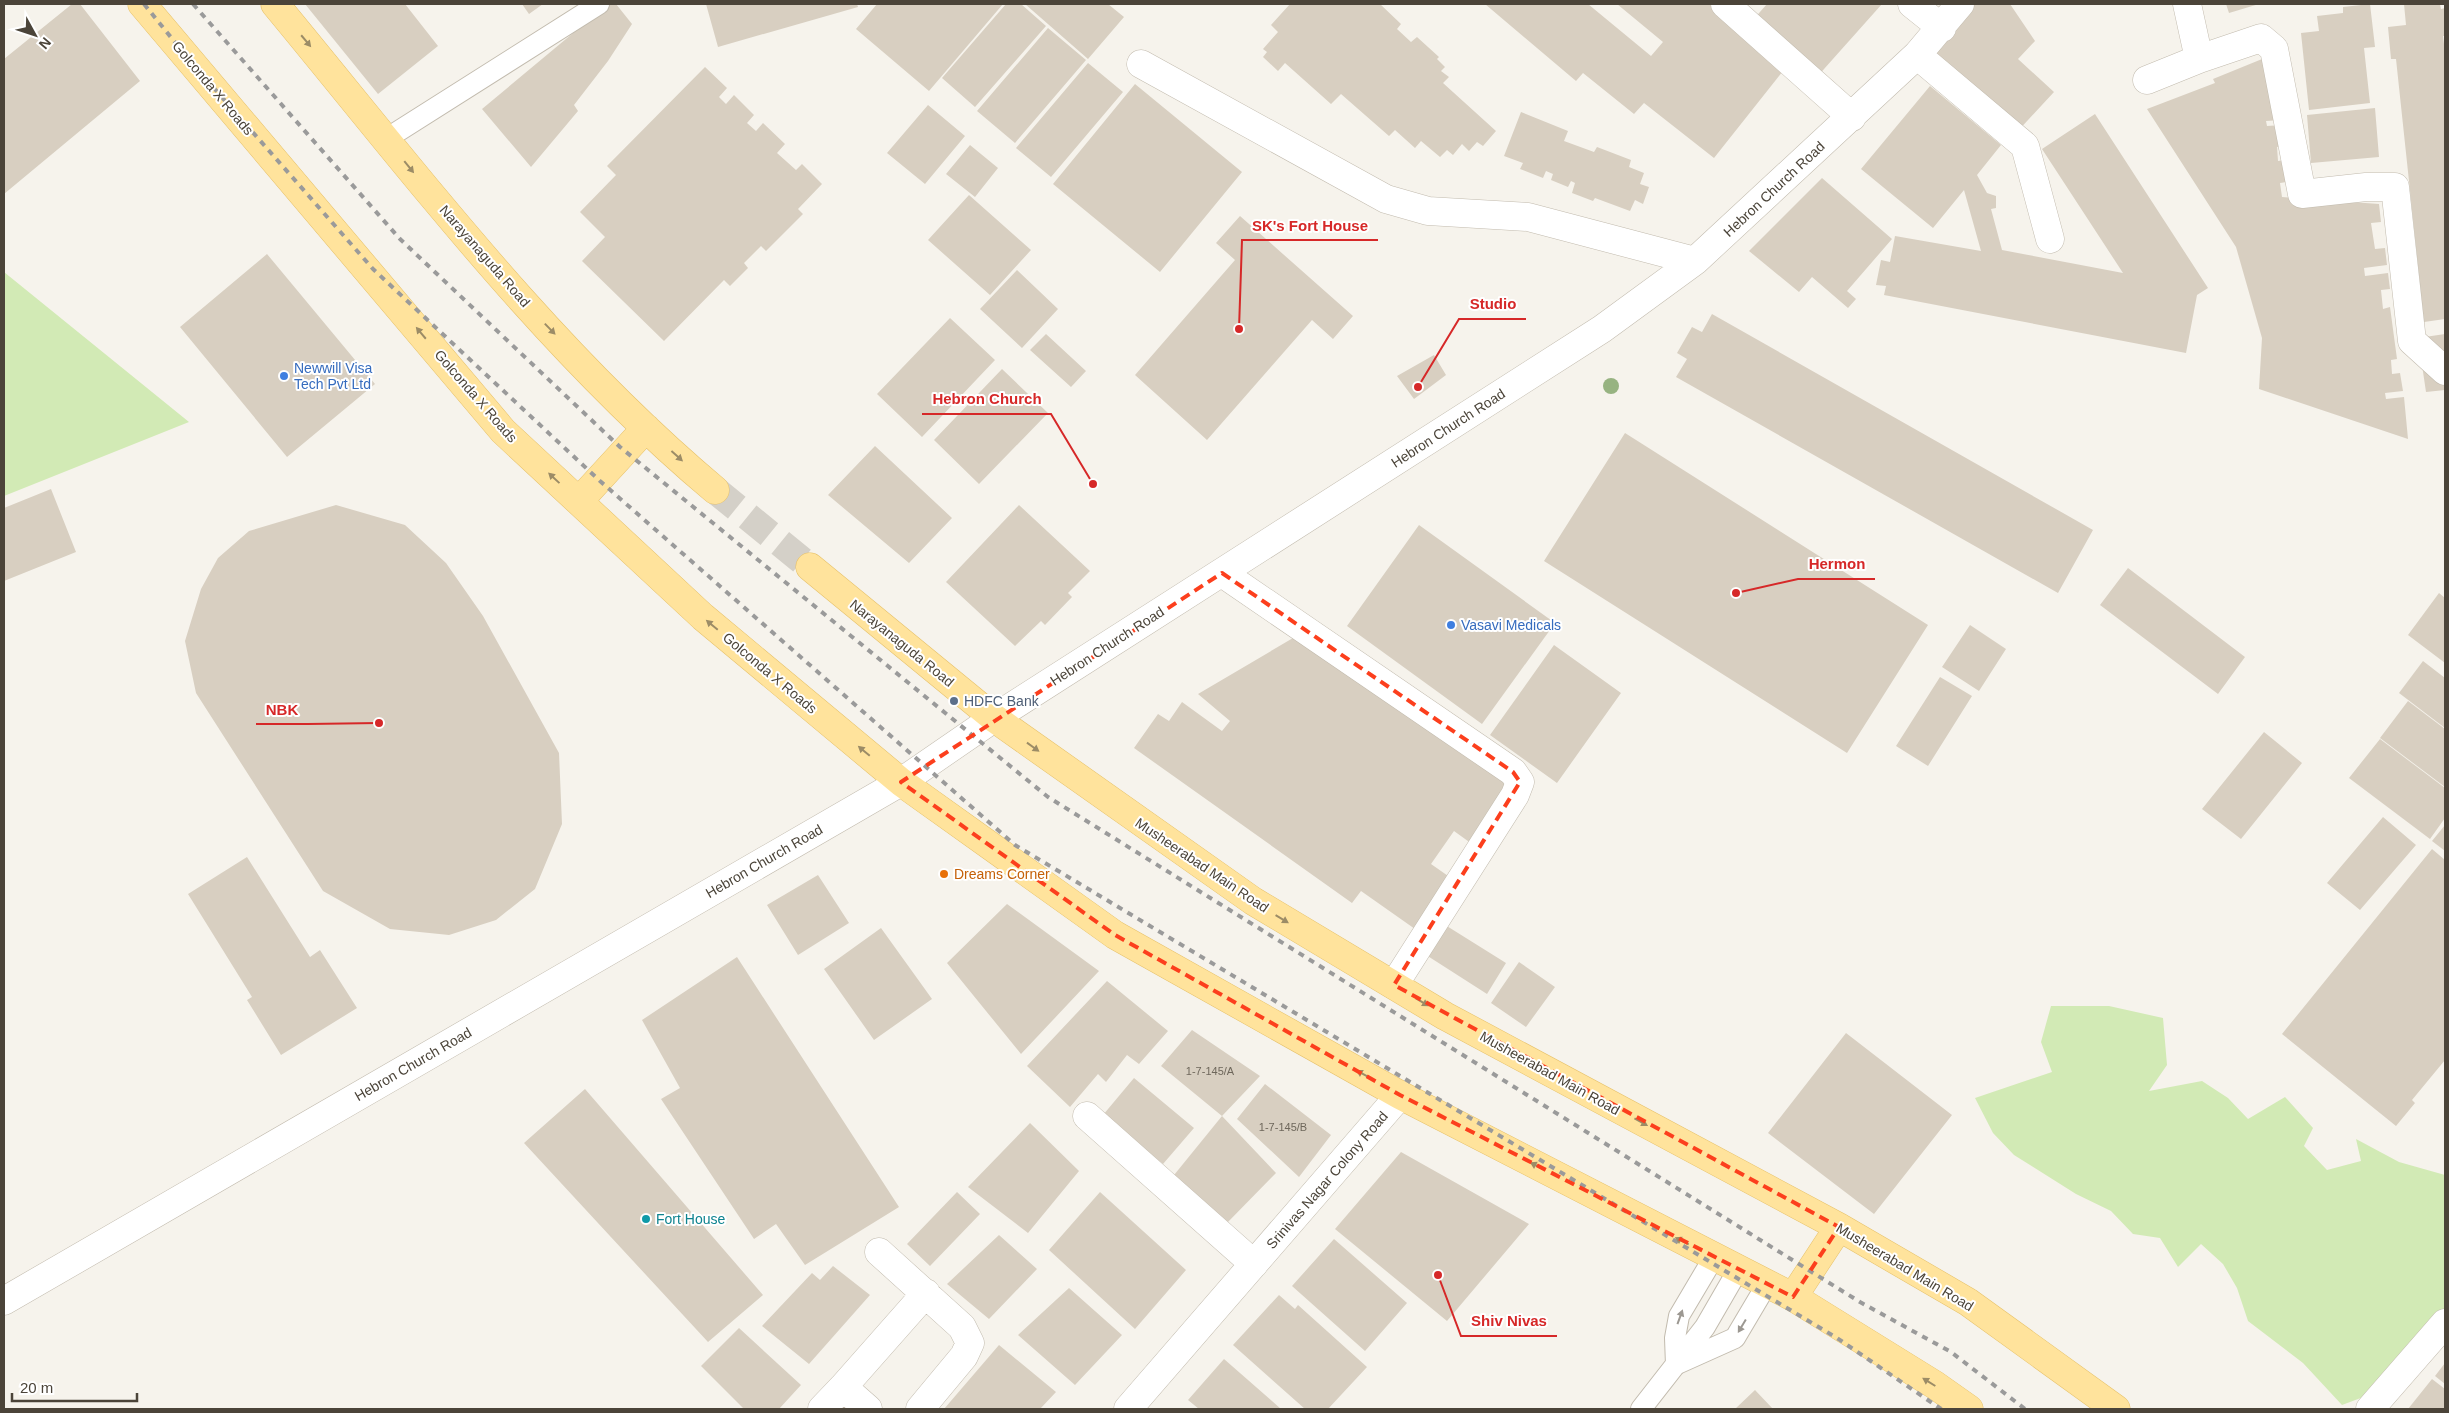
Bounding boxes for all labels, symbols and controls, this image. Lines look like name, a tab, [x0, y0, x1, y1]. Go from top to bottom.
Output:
north arrow	[10, 10, 60, 60]
text: N	[36, 34, 54, 52]
one-way arrow	[300, 35, 311, 48]
street label: Golconda X Roads	[169, 38, 257, 138]
street label: Hebron Church Road	[1720, 138, 1828, 240]
one-way arrow	[404, 160, 415, 173]
street label: Narayanaguda Road	[437, 202, 533, 310]
callout: SK's Fort House	[1242, 210, 1378, 240]
text: SK's Fort House	[1252, 217, 1368, 234]
callout: Studio	[1459, 289, 1526, 319]
text: Studio	[1470, 295, 1516, 312]
one-way arrow	[544, 323, 556, 335]
one-way arrow	[415, 327, 426, 340]
street label: Golconda X Roads	[431, 346, 521, 446]
place label: Newwill Visa Tech Pvt Ltd	[294, 360, 373, 392]
marker: Newwill Visa Tech Pvt Ltd	[278, 370, 290, 382]
callout: Hebron Church	[922, 384, 1051, 414]
street label: Hebron Church Road	[1388, 385, 1508, 471]
text: Hebron Church	[932, 390, 1042, 407]
one-way arrow	[671, 450, 683, 462]
one-way arrow	[549, 472, 561, 484]
callout: Hermon	[1798, 549, 1875, 579]
text: Hermon	[1809, 555, 1865, 572]
street label: Narayanaguda Road	[847, 596, 957, 690]
street label: Hebron Church Road	[1047, 603, 1167, 689]
place label: Vasavi Medicals	[1461, 617, 1561, 633]
one-way arrow	[705, 619, 718, 630]
marker: Vasavi Medicals	[1445, 619, 1457, 631]
street label: Golconda X Roads	[720, 629, 820, 717]
place label: HDFC Bank	[964, 693, 1040, 709]
callout: NBK	[256, 694, 308, 724]
marker: HDFC Bank	[948, 695, 960, 707]
text: NBK	[266, 701, 298, 718]
one-way arrow	[1026, 742, 1040, 752]
one-way arrow	[857, 745, 870, 756]
street label: Musheerabad Main Road	[1132, 814, 1272, 916]
street label: Hebron Church Road	[703, 821, 825, 901]
place label: Dreams Corner	[954, 866, 1050, 882]
marker: Dreams Corner	[938, 868, 950, 880]
one-way arrow	[1276, 914, 1289, 923]
one-way arrow	[1416, 997, 1429, 1006]
street label: Hebron Church Road	[352, 1024, 474, 1104]
street label: Musheerabad Main Road	[1477, 1028, 1623, 1118]
house number: 1-7-145/A	[1186, 1065, 1235, 1077]
one-way arrow	[1356, 1070, 1369, 1079]
street label: Srinivas Nagar Colony Road	[1263, 1108, 1391, 1252]
one-way arrow	[1634, 1118, 1648, 1127]
house number: 1-7-145/B	[1259, 1121, 1307, 1133]
one-way arrow	[1530, 1162, 1545, 1170]
place label: Fort House	[656, 1211, 725, 1227]
marker: Fort House	[640, 1213, 652, 1225]
street label: Musheerabad Main Road	[1833, 1220, 1977, 1314]
one-way arrow	[1675, 1237, 1689, 1245]
callout: Shiv Nivas	[1461, 1306, 1557, 1336]
one-way arrow	[1676, 1309, 1684, 1324]
text: Shiv Nivas	[1471, 1312, 1547, 1329]
one-way arrow	[1737, 1319, 1746, 1332]
scale bar	[12, 1370, 138, 1402]
one-way arrow	[1923, 1377, 1936, 1386]
text: 20 m	[20, 1379, 53, 1396]

